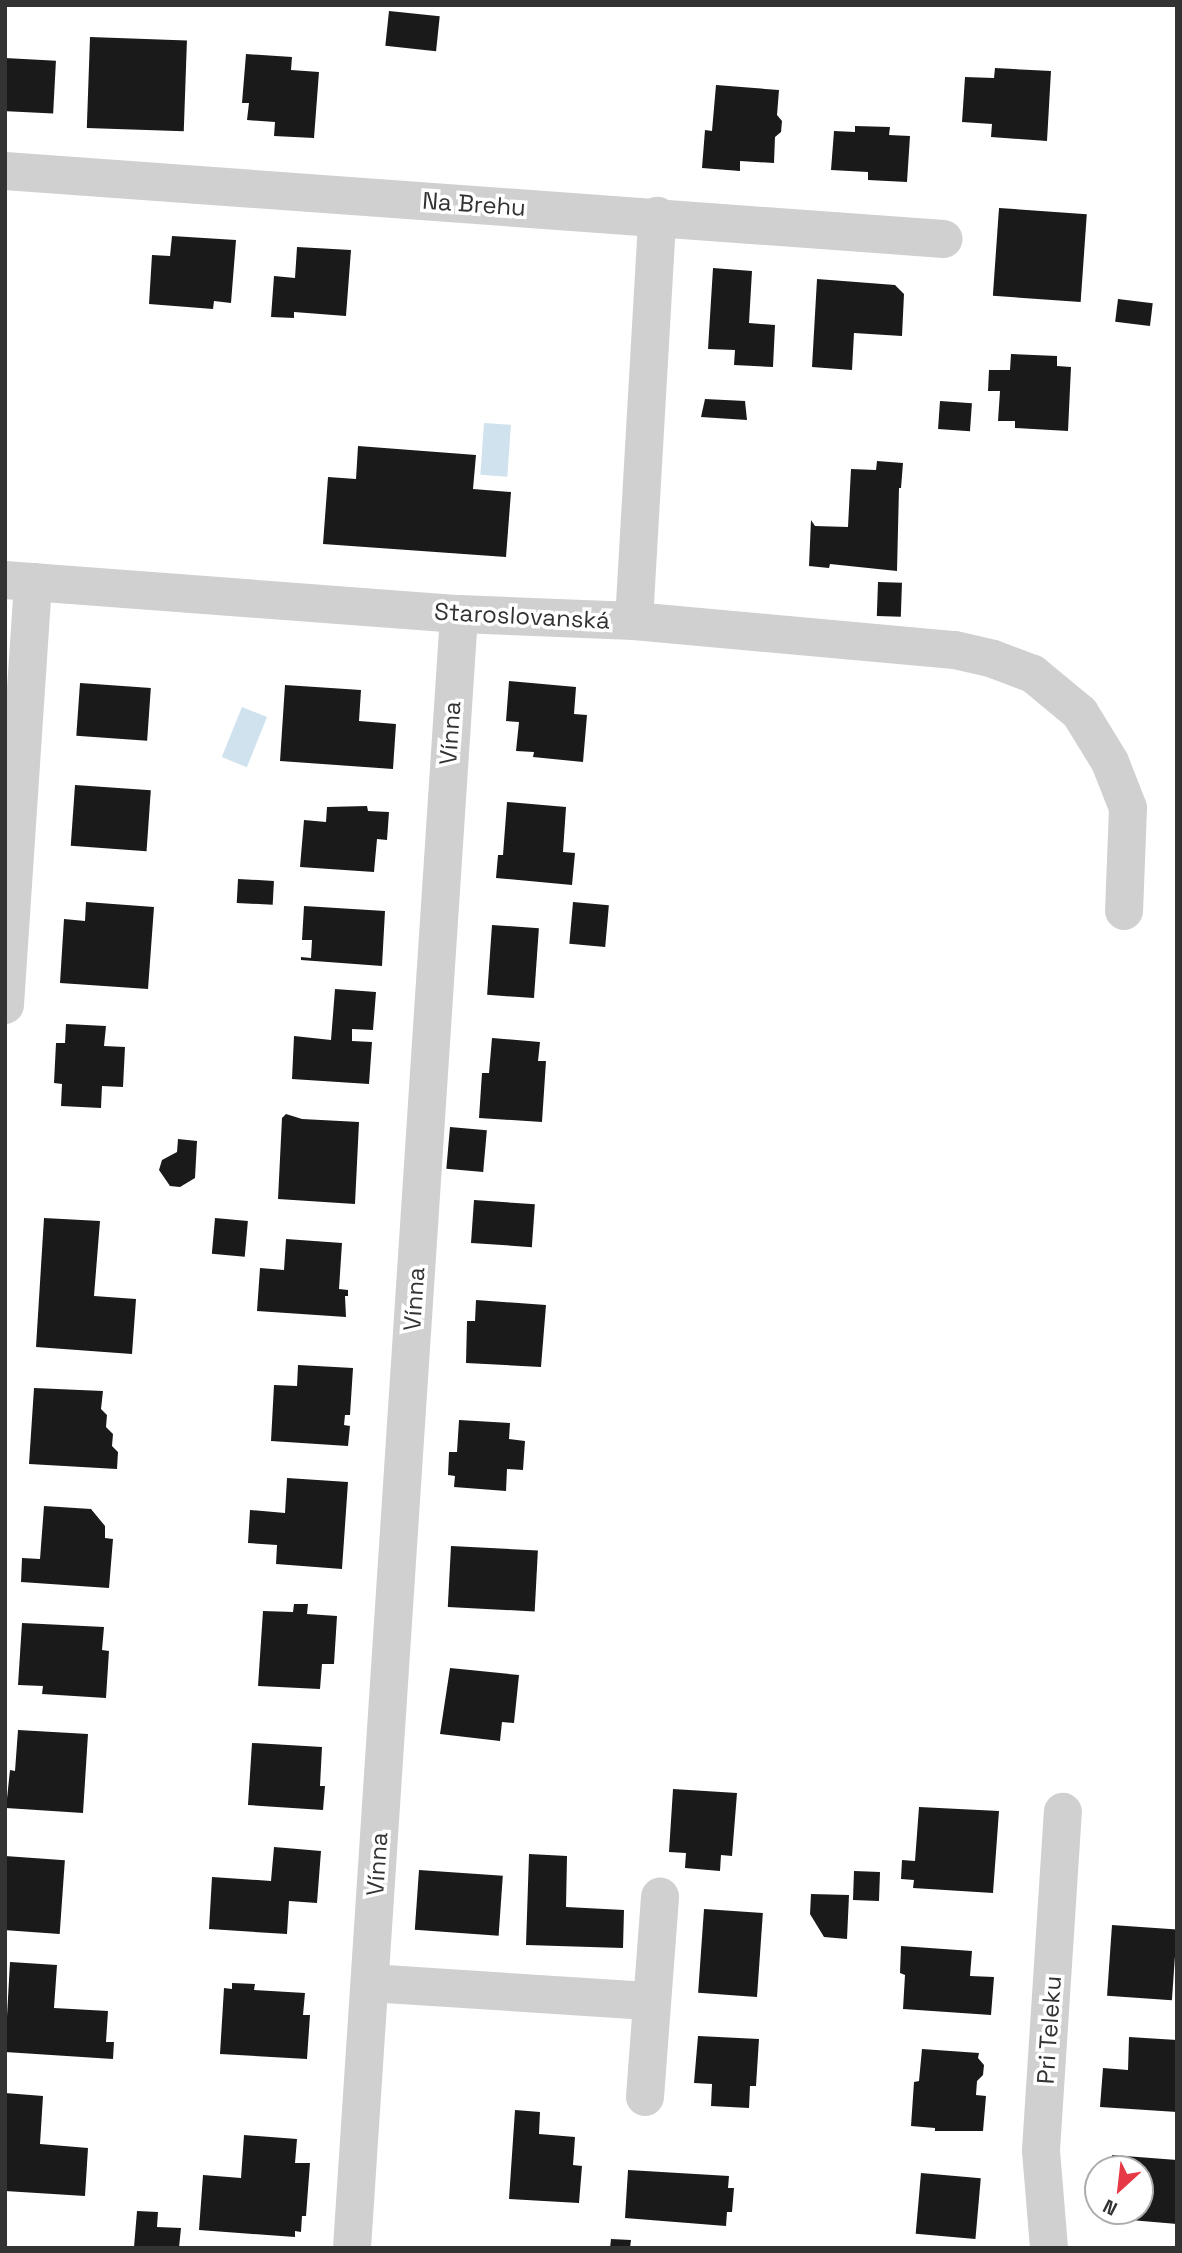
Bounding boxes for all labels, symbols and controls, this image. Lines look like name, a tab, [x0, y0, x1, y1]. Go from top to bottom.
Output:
street label: Na Brehu	[421, 186, 527, 222]
street label: Staroslovanská	[433, 597, 611, 635]
street label: Vínna	[433, 700, 467, 766]
street label: Vínna	[397, 1266, 431, 1332]
street label: Vínna	[360, 1831, 394, 1897]
street label: Pri Teleku	[1031, 1975, 1067, 2085]
north arrow	[1084, 2155, 1154, 2225]
text: N	[1099, 2193, 1122, 2221]

